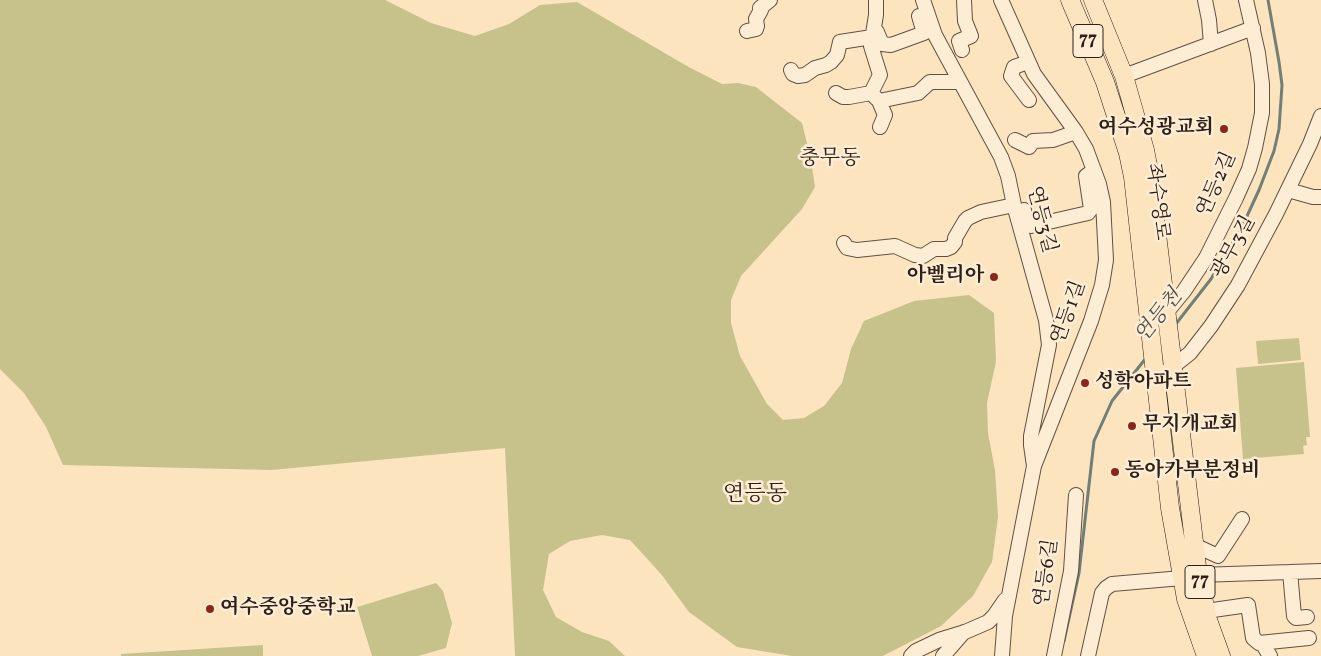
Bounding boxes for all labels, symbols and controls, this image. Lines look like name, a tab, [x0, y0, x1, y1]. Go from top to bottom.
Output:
road number: 77	[1073, 24, 1103, 58]
place label: 여수성광교회	[1098, 117, 1214, 141]
marker: 여수성광교회	[1218, 123, 1230, 135]
district label: 충무동	[800, 147, 860, 173]
street label: 연등2길	[1193, 149, 1243, 221]
street label: 좌수영로	[1139, 162, 1173, 242]
street label: 연등3길	[1020, 184, 1060, 256]
street label: 광무3길	[1208, 212, 1262, 284]
place label: 아벨리아	[907, 265, 984, 289]
marker: 아벨리아	[988, 271, 1000, 283]
street label: 연등1길	[1047, 278, 1093, 348]
water label: 연등천	[1131, 285, 1189, 349]
place label: 성학아파트	[1095, 371, 1192, 395]
marker: 성학아파트	[1079, 377, 1091, 389]
place label: 무지개교회	[1142, 414, 1239, 438]
marker: 무지개교회	[1126, 420, 1138, 432]
place label: 동아카부분정비	[1125, 460, 1260, 484]
marker: 동아카부분정비	[1109, 466, 1121, 478]
district label: 연등동	[723, 483, 787, 509]
street label: 연등6길	[1031, 538, 1065, 608]
road number: 77	[1185, 566, 1215, 598]
place label: 여수중앙중학교	[220, 597, 355, 621]
marker: 여수중앙중학교	[204, 603, 216, 615]

